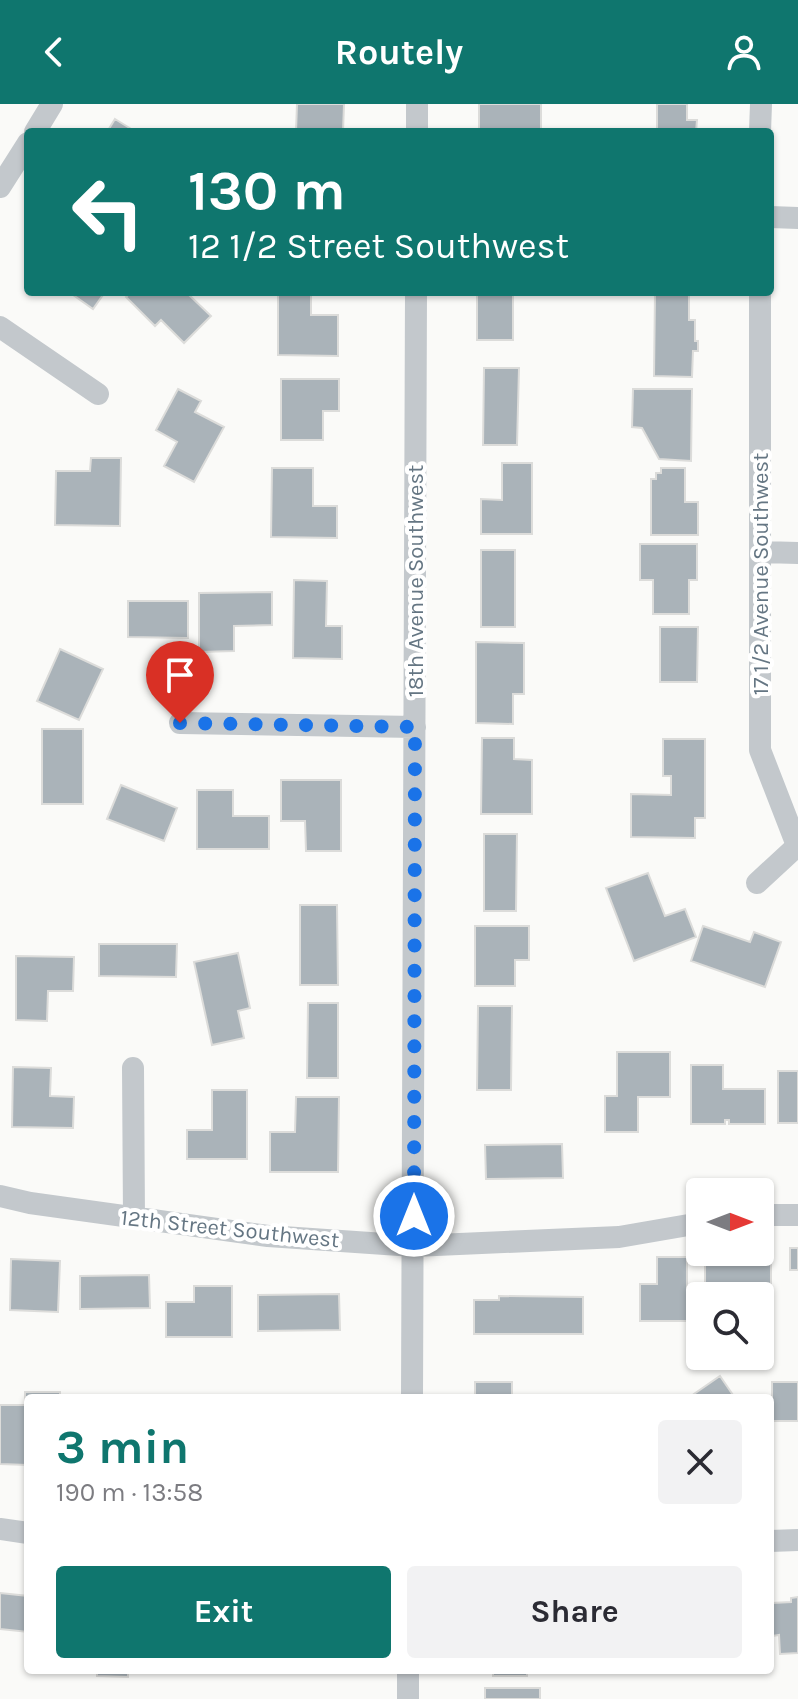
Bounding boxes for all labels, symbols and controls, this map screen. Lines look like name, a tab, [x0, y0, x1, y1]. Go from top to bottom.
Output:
icon: back	[32, 30, 76, 74]
icon: person	[722, 30, 766, 74]
text: Routely	[335, 31, 463, 73]
text: 130 m	[188, 158, 346, 223]
icon: left	[56, 160, 160, 264]
text: 12 1/2 Street Southwest	[188, 225, 569, 267]
street label: 17 1/2 Avenue Southwest	[748, 453, 774, 695]
street label: 18th Avenue Southwest	[403, 465, 429, 697]
pin	[146, 641, 214, 723]
icon: arrive	[158, 653, 202, 697]
position arrow	[372, 1174, 456, 1258]
north arrow	[686, 1178, 774, 1266]
map controls	[686, 1178, 774, 1370]
street label: 12th Street Southwest	[119, 1205, 340, 1253]
button: search	[686, 1282, 774, 1370]
text: 3 min	[56, 1419, 189, 1475]
button: close	[658, 1420, 742, 1504]
text: 190 m · 13:58	[56, 1477, 203, 1508]
button: Exit	[56, 1566, 391, 1658]
button: Share	[407, 1566, 742, 1658]

